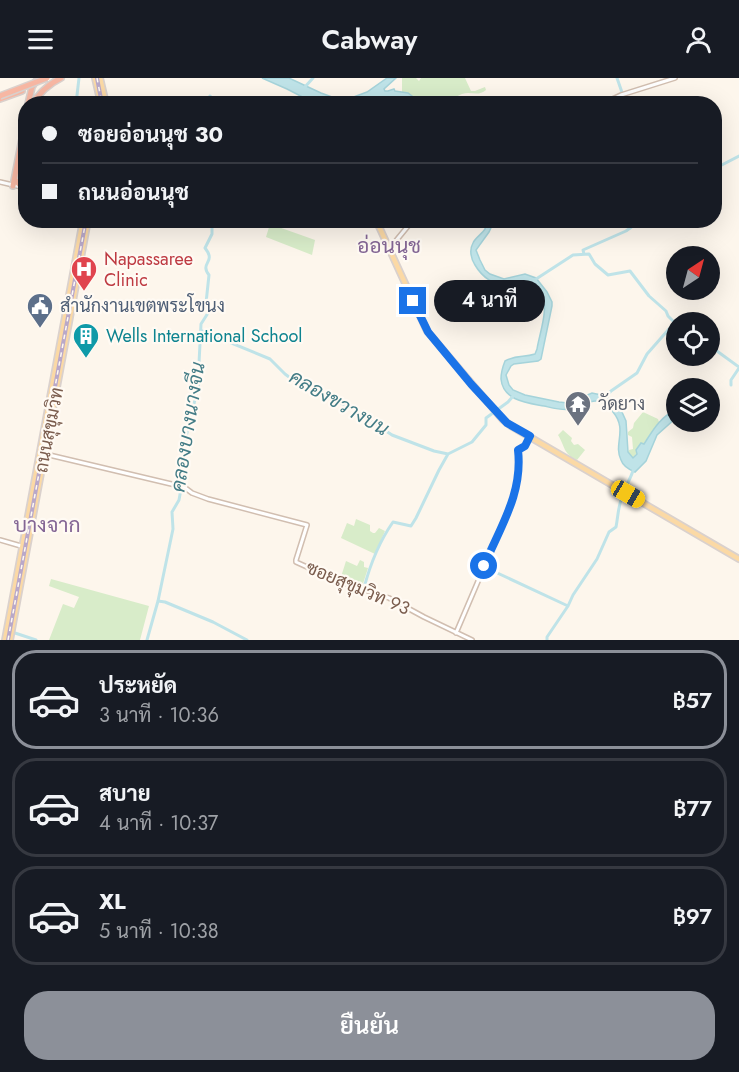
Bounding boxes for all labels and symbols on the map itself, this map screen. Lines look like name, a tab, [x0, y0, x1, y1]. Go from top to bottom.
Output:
district label: อ่อนนุช	[357, 231, 421, 261]
place label: Napassaree Clinic	[104, 246, 193, 293]
north arrow	[666, 246, 720, 300]
hospital icon: Napassaree Clinic	[69, 254, 99, 292]
callout: 4 นาที	[434, 280, 545, 322]
route end	[399, 287, 426, 314]
public building icon: สำนักงานเขตพระโขนง	[25, 291, 55, 329]
place label: สำนักงานเขตพระโขนง	[60, 293, 225, 319]
building icon: Wells International School	[71, 321, 101, 359]
place label: Wells International School	[106, 323, 303, 349]
water label: คลองบางนางจีน	[163, 360, 213, 494]
water label: คลองขวางบน	[284, 363, 395, 443]
street label: ถนนสุขุมวิท	[28, 385, 70, 475]
temple icon: วัดยาง	[563, 389, 593, 427]
place label: วัดยาง	[598, 391, 645, 417]
car	[608, 477, 648, 511]
district label: บางจาก	[13, 510, 81, 540]
route start	[470, 552, 497, 579]
street label: ซอยสุขุมวิท 93	[302, 554, 414, 622]

